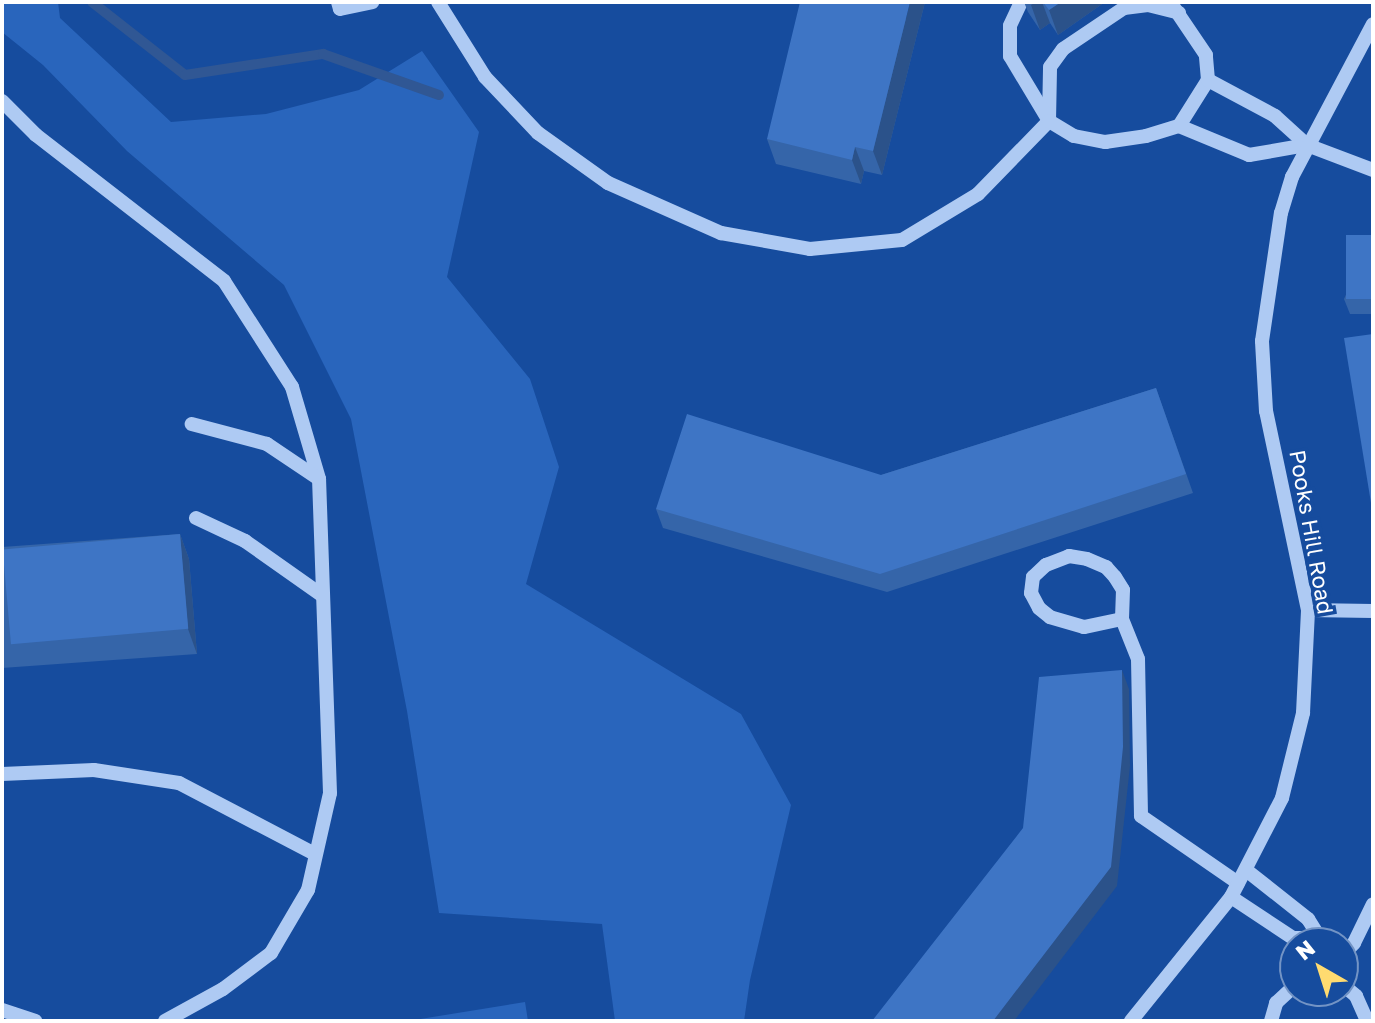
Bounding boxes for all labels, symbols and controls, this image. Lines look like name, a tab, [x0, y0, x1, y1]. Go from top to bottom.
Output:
street label: Pooks Hill Road	[1285, 448, 1339, 616]
north arrow	[1279, 927, 1359, 1007]
text: N	[1290, 934, 1320, 965]

